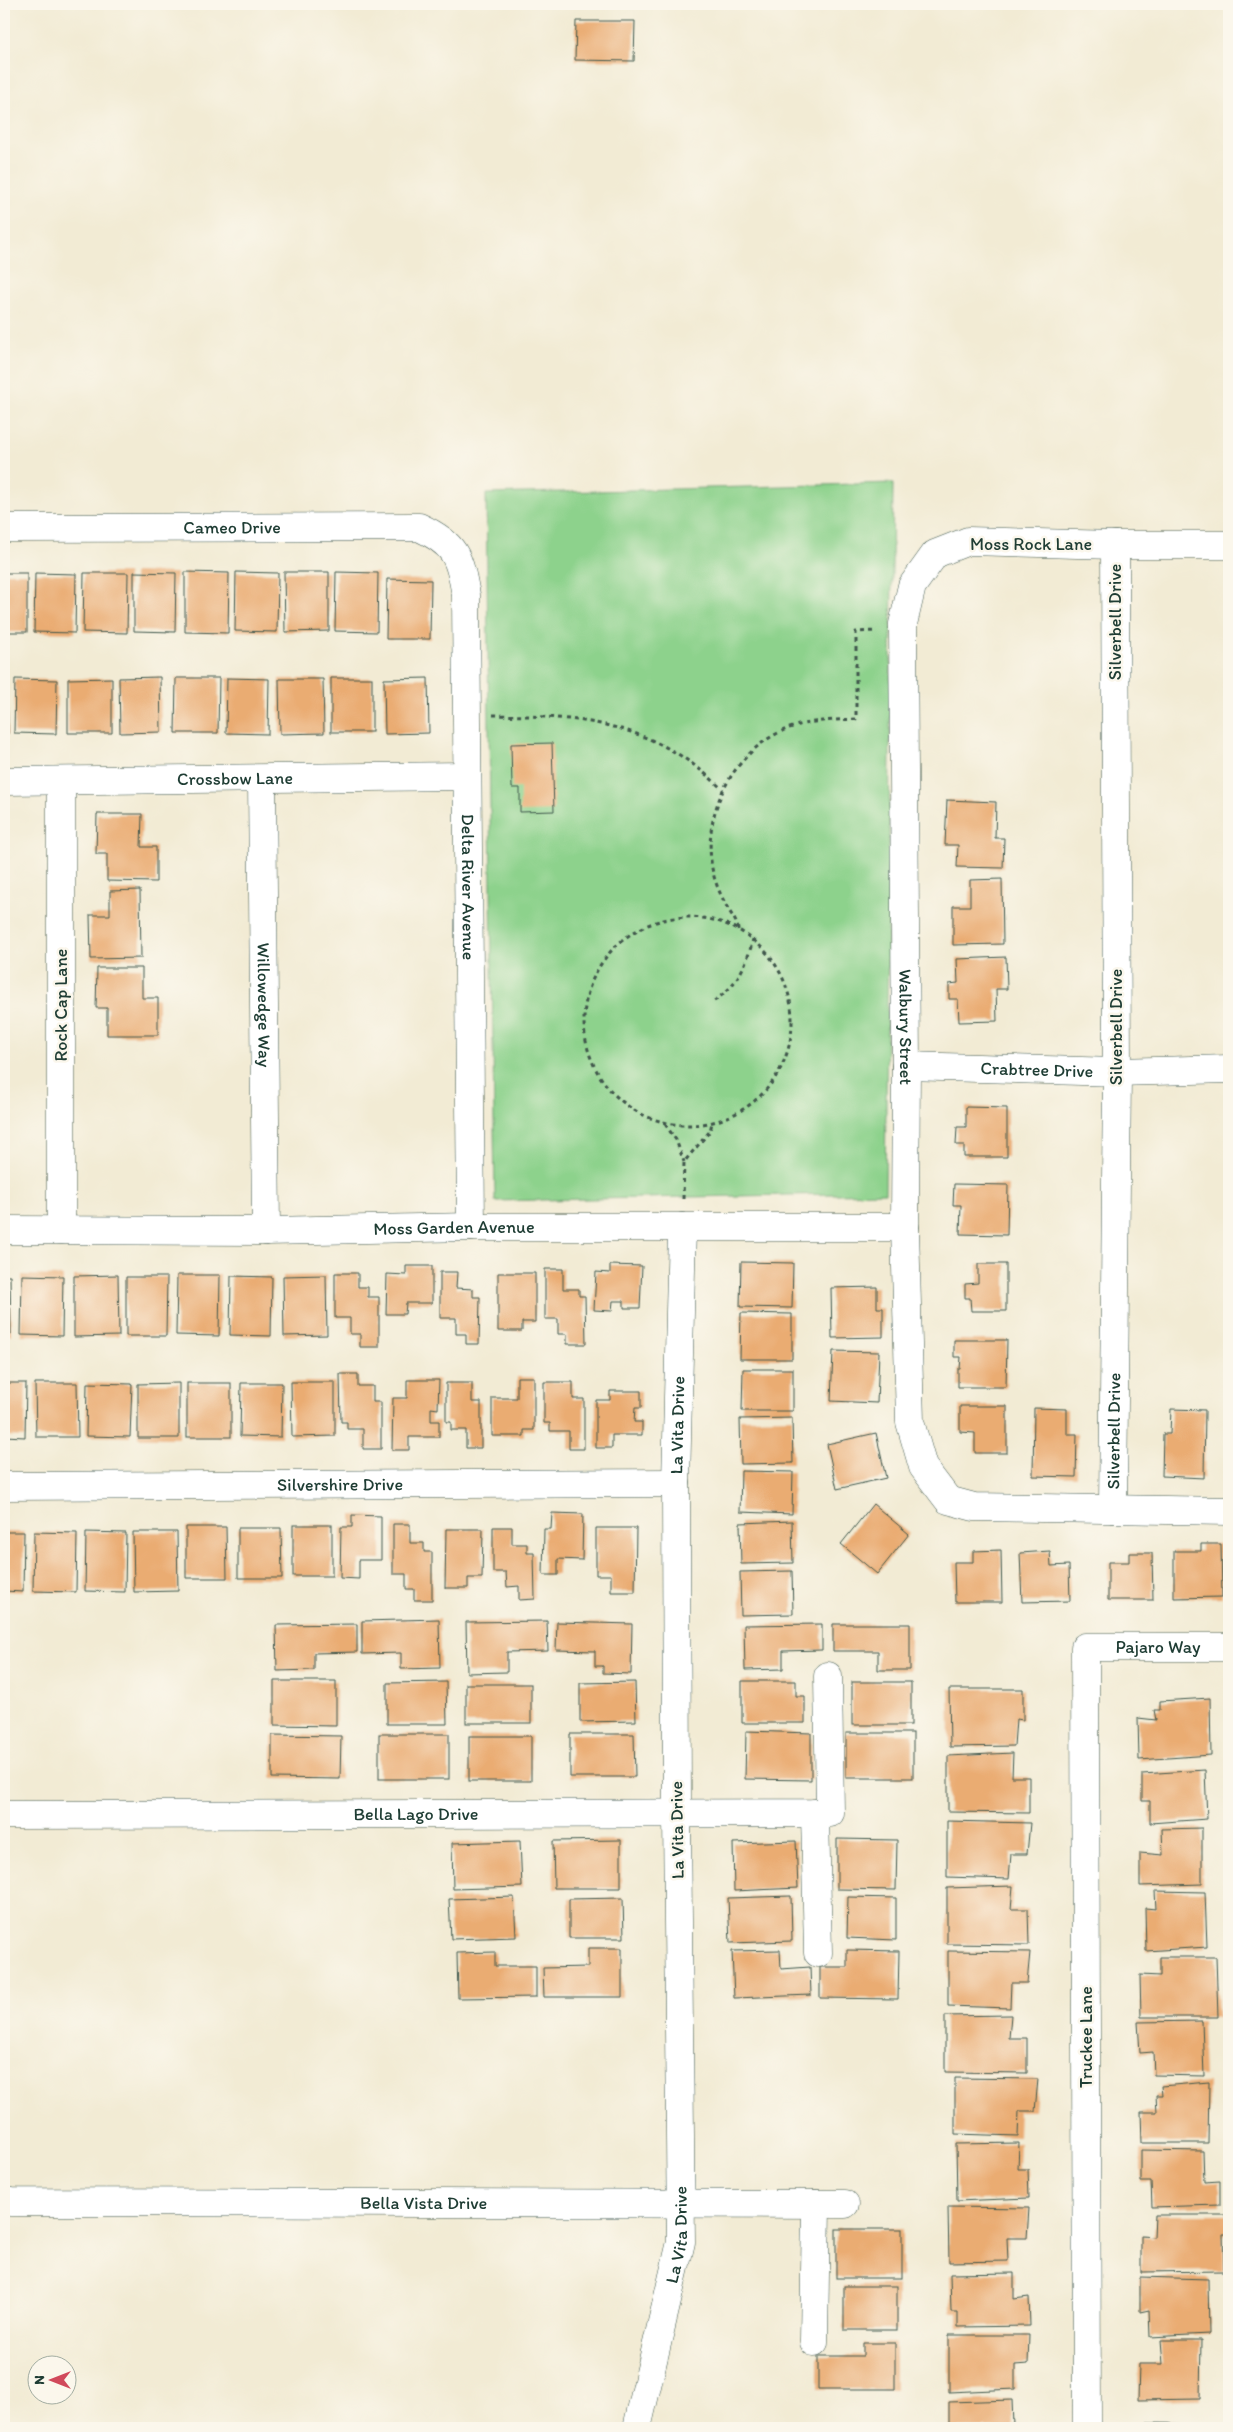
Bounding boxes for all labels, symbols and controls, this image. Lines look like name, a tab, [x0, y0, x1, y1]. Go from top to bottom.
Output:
street label: Cameo Drive	[183, 516, 281, 539]
street label: Moss Rock Lane	[970, 533, 1092, 555]
street label: Silverbell Drive	[1104, 564, 1126, 680]
street label: Crossbow Lane	[177, 767, 293, 790]
street label: Delta River Avenue	[457, 814, 480, 960]
street label: Willowedge Way	[252, 942, 276, 1068]
street label: Rock Cap Lane	[50, 949, 72, 1061]
street label: Walbury Street	[894, 969, 917, 1085]
street label: Silverbell Drive	[1105, 969, 1127, 1085]
street label: Crabtree Drive	[980, 1057, 1094, 1082]
street label: Moss Garden Avenue	[373, 1216, 535, 1240]
street label: Silverbell Drive	[1102, 1372, 1125, 1490]
street label: La Vita Drive	[665, 1376, 690, 1474]
street label: Silvershire Drive	[277, 1473, 403, 1496]
street label: Pajaro Way	[1115, 1636, 1201, 1658]
street label: La Vita Drive	[665, 1781, 689, 1879]
street label: Bella Lago Drive	[353, 1803, 479, 1825]
street label: Truckee Lane	[1075, 1986, 1097, 2088]
street label: La Vita Drive	[661, 2186, 692, 2286]
street label: Bella Vista Drive	[360, 2192, 487, 2214]
north arrow	[28, 2354, 78, 2404]
text: N	[31, 2375, 48, 2385]

